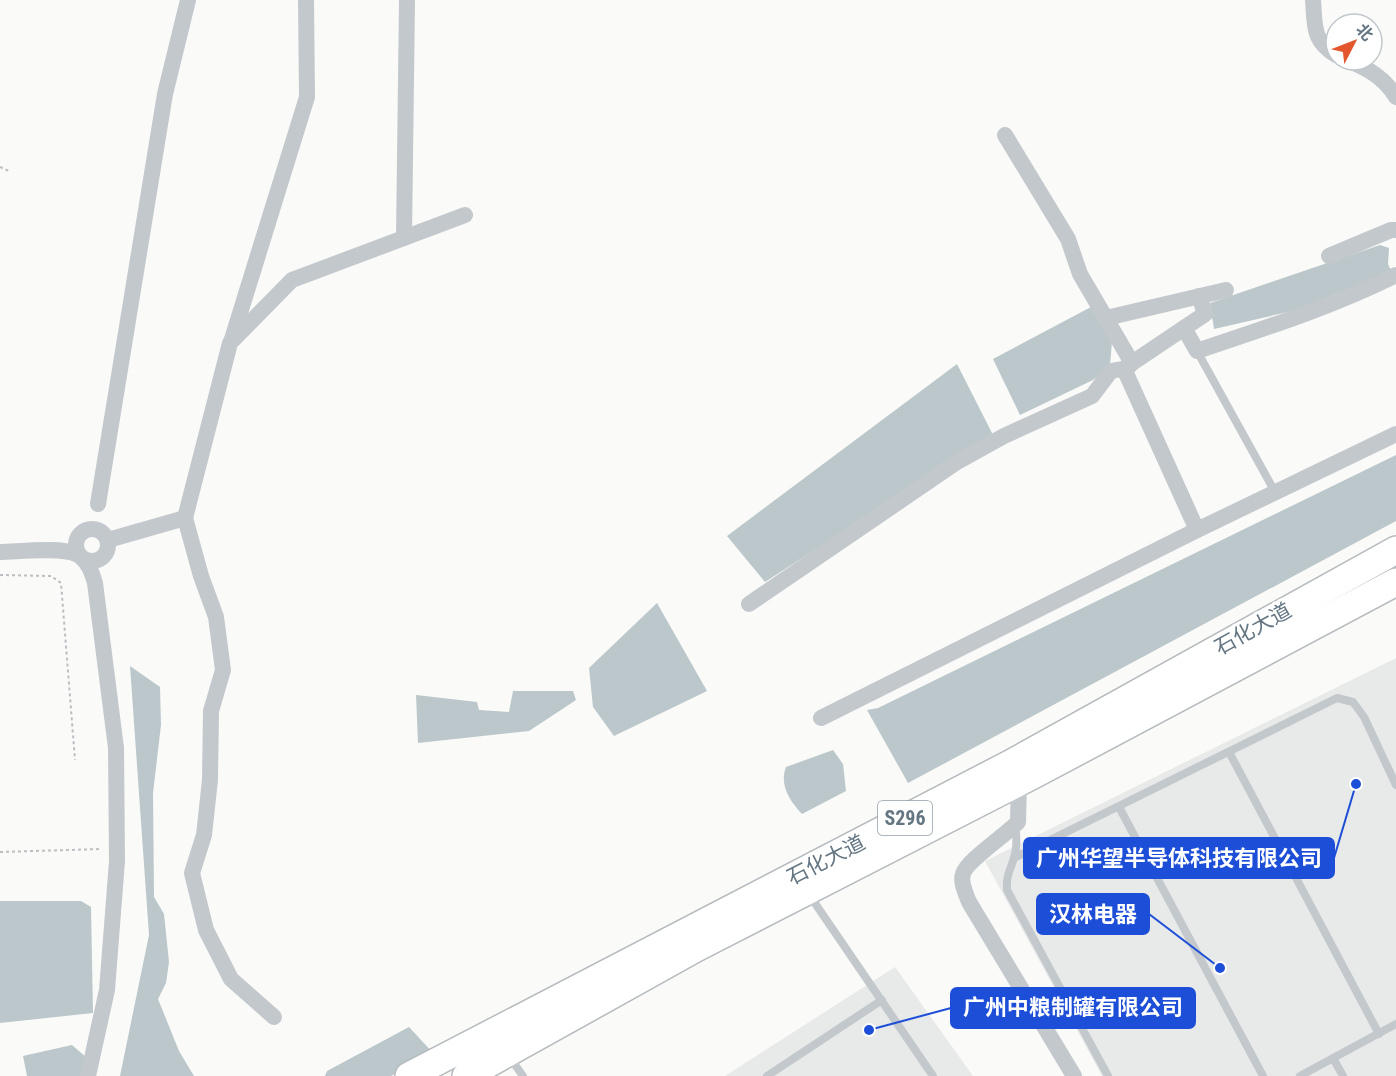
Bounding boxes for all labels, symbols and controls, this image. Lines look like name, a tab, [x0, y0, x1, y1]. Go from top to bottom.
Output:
north arrow	[1324, 12, 1384, 72]
text: 北	[1352, 20, 1377, 45]
street label: 石化大道	[1210, 598, 1296, 660]
road number: S296	[878, 801, 932, 835]
street label: 石化大道	[783, 830, 869, 890]
callout: 广州华望半导体科技有限公司	[1024, 838, 1334, 878]
text: 广州华望半导体科技有限公司	[1036, 846, 1322, 871]
callout: 汉林电器	[1037, 894, 1149, 934]
text: 汉林电器	[1049, 902, 1137, 927]
callout: 广州中粮制罐有限公司	[951, 988, 1195, 1028]
text: 广州中粮制罐有限公司	[963, 995, 1183, 1020]

